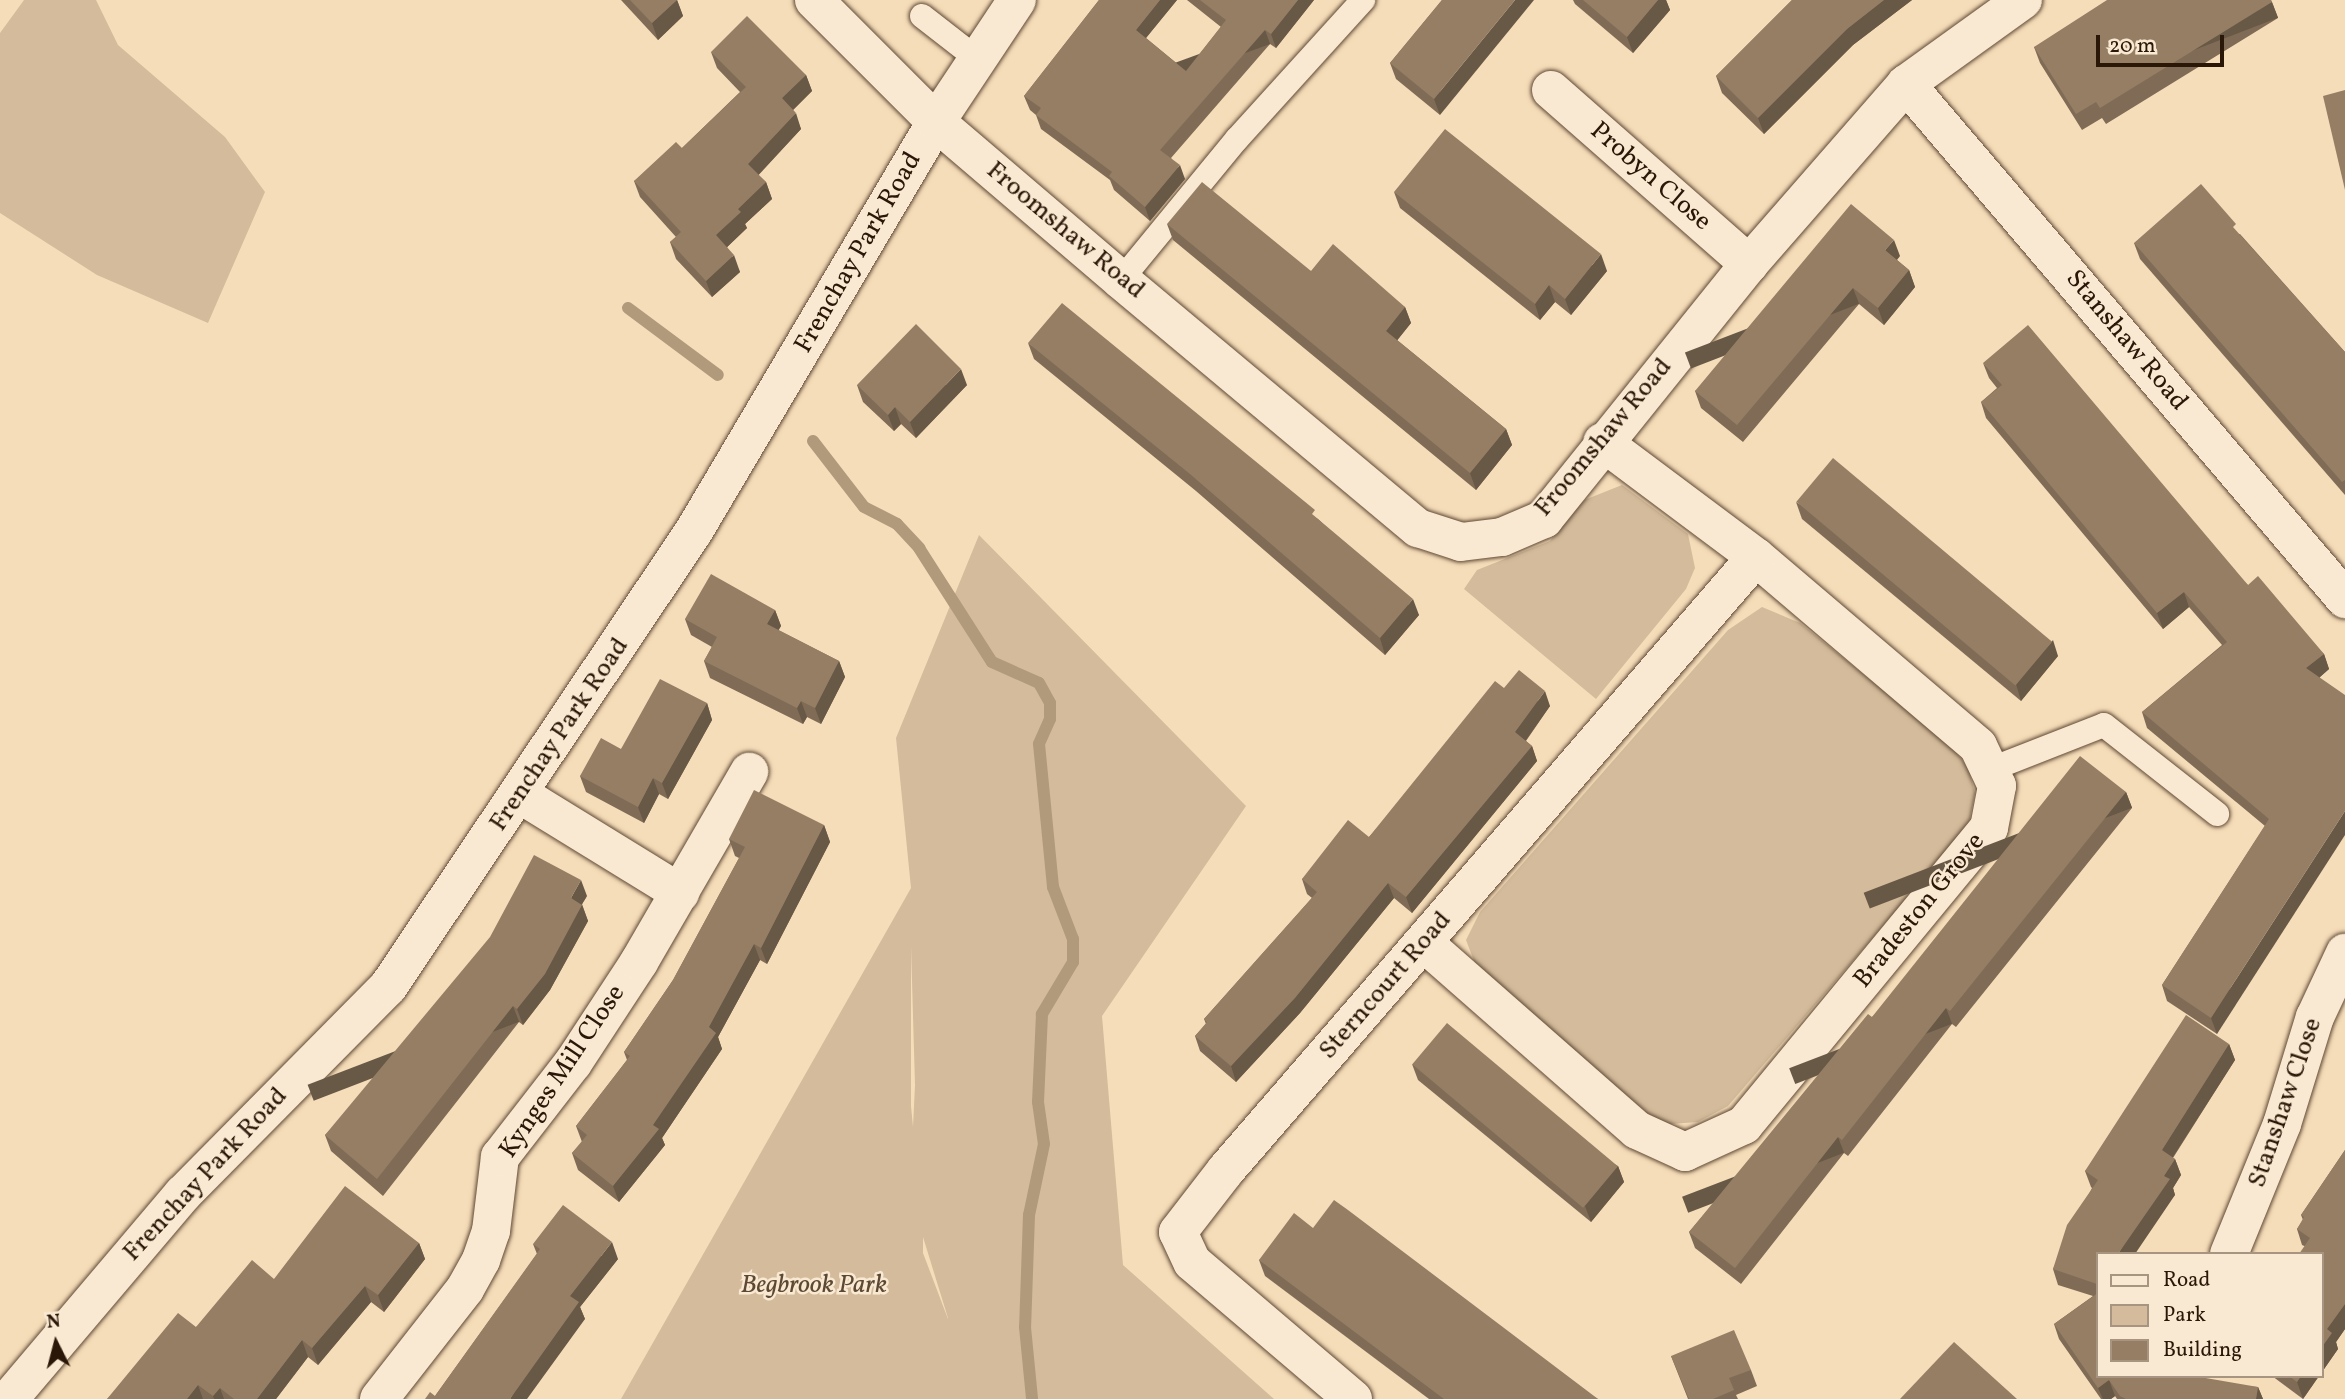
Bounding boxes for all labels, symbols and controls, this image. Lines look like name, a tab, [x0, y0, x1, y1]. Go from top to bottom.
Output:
scale bar	[2100, 21, 2228, 65]
text: 20 m	[2109, 32, 2155, 61]
street label: Probyn Close	[1583, 116, 1717, 238]
street label: Frenchay Park Road	[789, 147, 929, 359]
street label: Froomshaw Road	[979, 155, 1151, 307]
street label: Stanshaw Road	[2058, 264, 2194, 418]
street label: Froomshaw Road	[1528, 352, 1680, 524]
street label: Frenchay Park Road	[483, 632, 637, 838]
street label: Bradeston Grove	[1848, 827, 1992, 995]
street label: Sterncourt Road	[1313, 906, 1459, 1066]
street label: Kynges Mill Close	[494, 979, 632, 1165]
street label: Stanshaw Close	[2242, 1014, 2330, 1192]
street label: Frenchay Park Road	[117, 1081, 295, 1269]
legend	[2096, 1252, 2324, 1378]
text: Road	[2163, 1266, 2210, 1295]
park label: Begbrook Park	[741, 1270, 887, 1302]
text: Park	[2163, 1301, 2206, 1330]
north arrow	[21, 1308, 91, 1378]
text: N	[46, 1308, 62, 1336]
text: Building	[2163, 1336, 2242, 1365]

